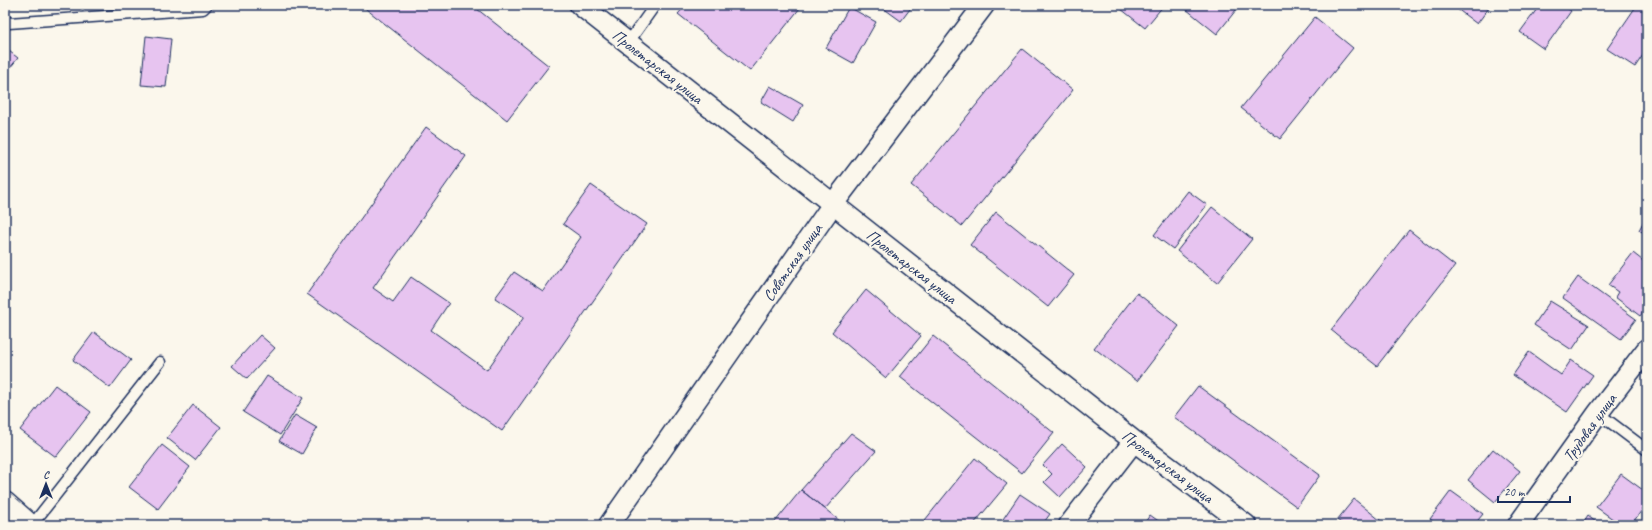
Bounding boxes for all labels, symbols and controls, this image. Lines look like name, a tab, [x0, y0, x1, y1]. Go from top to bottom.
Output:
street label: Пролетарская улица	[608, 25, 708, 109]
street label: Советская улица	[759, 219, 827, 305]
street label: Пролетарская улица	[862, 225, 962, 309]
street label: Трудовая улица	[1559, 389, 1622, 465]
street label: Пролетарская улица	[1118, 426, 1218, 509]
north arrow	[26, 464, 66, 504]
text: С	[43, 467, 50, 481]
scale bar	[1498, 478, 1570, 504]
text: 20 m	[1504, 484, 1526, 500]

